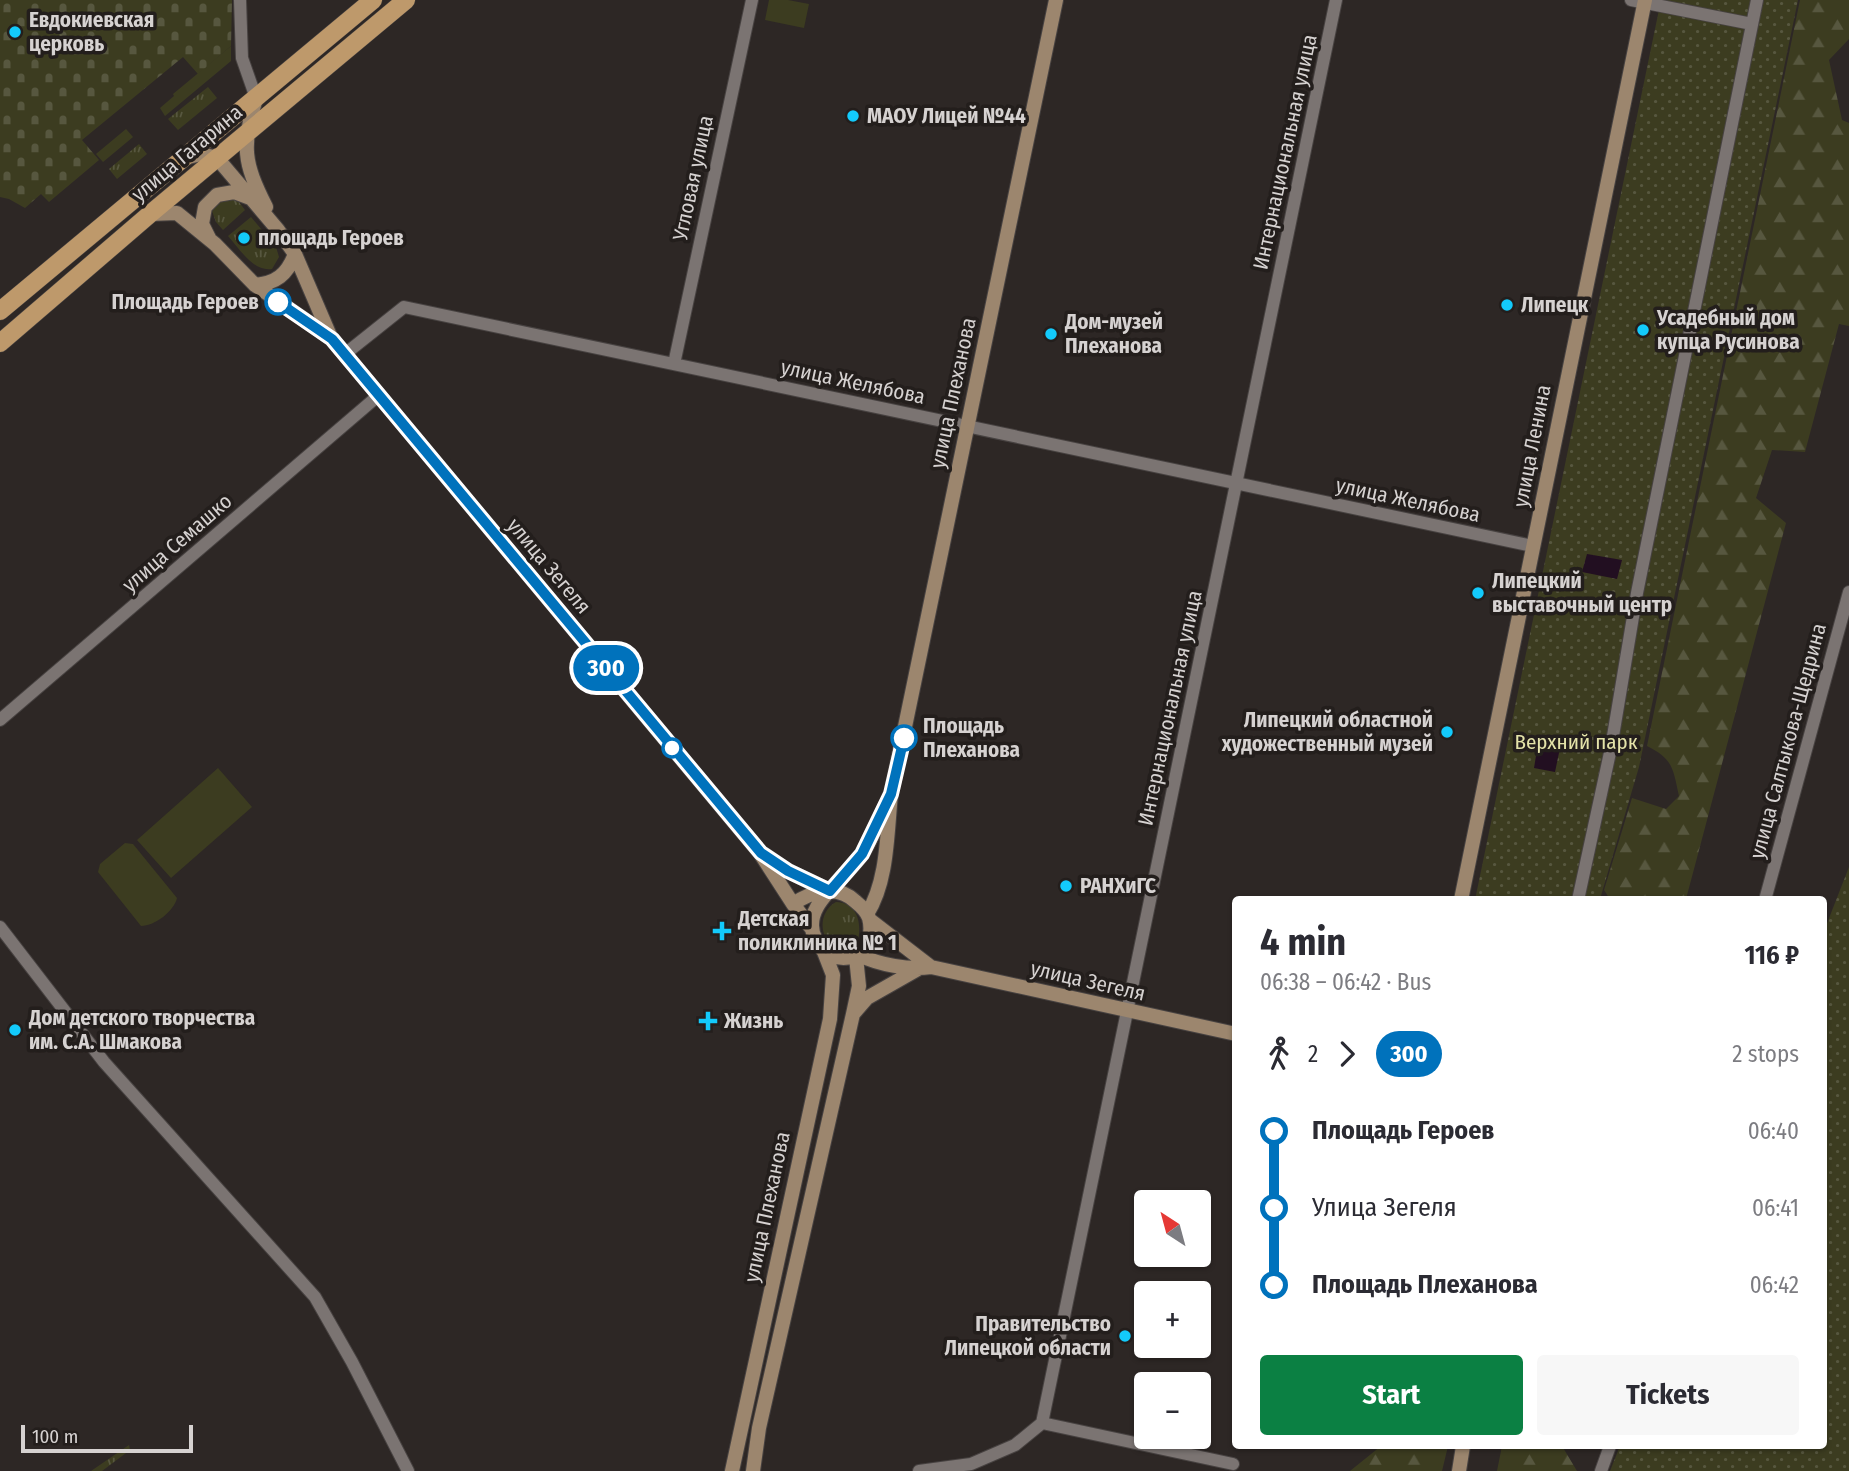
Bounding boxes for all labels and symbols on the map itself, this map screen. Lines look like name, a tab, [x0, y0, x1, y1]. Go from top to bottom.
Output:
place label: Евдокиевская церковь	[29, 7, 154, 57]
marker: Евдокиевская церковь	[7, 24, 23, 40]
street label: Интернациональная улица	[1247, 32, 1323, 272]
street label: улица Гагарина	[126, 99, 248, 207]
place label: МАОУ Лицей №44	[867, 103, 1026, 129]
marker: МАОУ Лицей №44	[845, 108, 861, 124]
street label: Угловая улица	[667, 113, 719, 244]
place label: площадь Героев	[258, 225, 404, 251]
marker: площадь Героев	[236, 230, 252, 246]
place label: Площадь Героев	[112, 289, 259, 315]
marker: Площадь Героев	[265, 289, 291, 315]
place label: Липецк	[1521, 292, 1589, 318]
marker: Липецк	[1499, 297, 1515, 313]
place label: Усадебный дом купца Русинова	[1656, 305, 1800, 355]
place label: Дом-музей Плеханова	[1064, 309, 1163, 359]
street label: улица Плеханова	[924, 315, 982, 471]
marker: Усадебный дом купца Русинова	[1635, 322, 1651, 338]
marker: Дом-музей Плеханова	[1043, 326, 1059, 342]
street label: улица Желябова	[779, 354, 927, 410]
street label: улица Ленина	[1507, 383, 1557, 509]
street label: улица Желябова	[1334, 472, 1482, 528]
street label: улица Семашко	[117, 488, 237, 598]
street label: улица Зегеля	[501, 513, 597, 619]
place label: Липецкий выставочный центр	[1492, 568, 1672, 618]
marker: Липецкий выставочный центр	[1470, 585, 1486, 601]
street label: Интернациональная улица	[1132, 588, 1208, 828]
street label: улица Салтыкова-Щедрина	[1744, 620, 1832, 862]
line badge: 300	[566, 645, 646, 691]
place label: Липецкий областной художественный музей	[1221, 707, 1433, 757]
place label: Площадь Плеханова	[923, 713, 1020, 763]
marker: Липецкий областной художественный музей	[1439, 724, 1455, 740]
marker: Площадь Плеханова	[891, 725, 917, 751]
park label: Верхний парк	[1514, 729, 1638, 755]
unlabelled marker	[662, 738, 682, 758]
place label: РАНХиГС	[1080, 873, 1156, 899]
marker: РАНХиГС	[1058, 878, 1074, 894]
place label: Детская поликлиника № 1	[737, 906, 897, 956]
marker: Детская поликлиника № 1	[712, 921, 732, 941]
street label: улица Зегеля	[1028, 955, 1148, 1007]
place label: Дом детского творчества им. С.А. Шмакова	[28, 1005, 255, 1055]
place label: Жизнь	[723, 1008, 783, 1034]
marker: Жизнь	[698, 1011, 718, 1031]
marker: Дом детского творчества им. С.А. Шмакова	[7, 1022, 23, 1038]
street label: улица Плеханова	[738, 1129, 796, 1285]
north arrow	[1134, 1190, 1211, 1267]
place label: Правительство Липецкой области	[944, 1311, 1111, 1361]
marker: Правительство Липецкой области	[1117, 1328, 1133, 1344]
scale bar	[21, 1422, 192, 1454]

